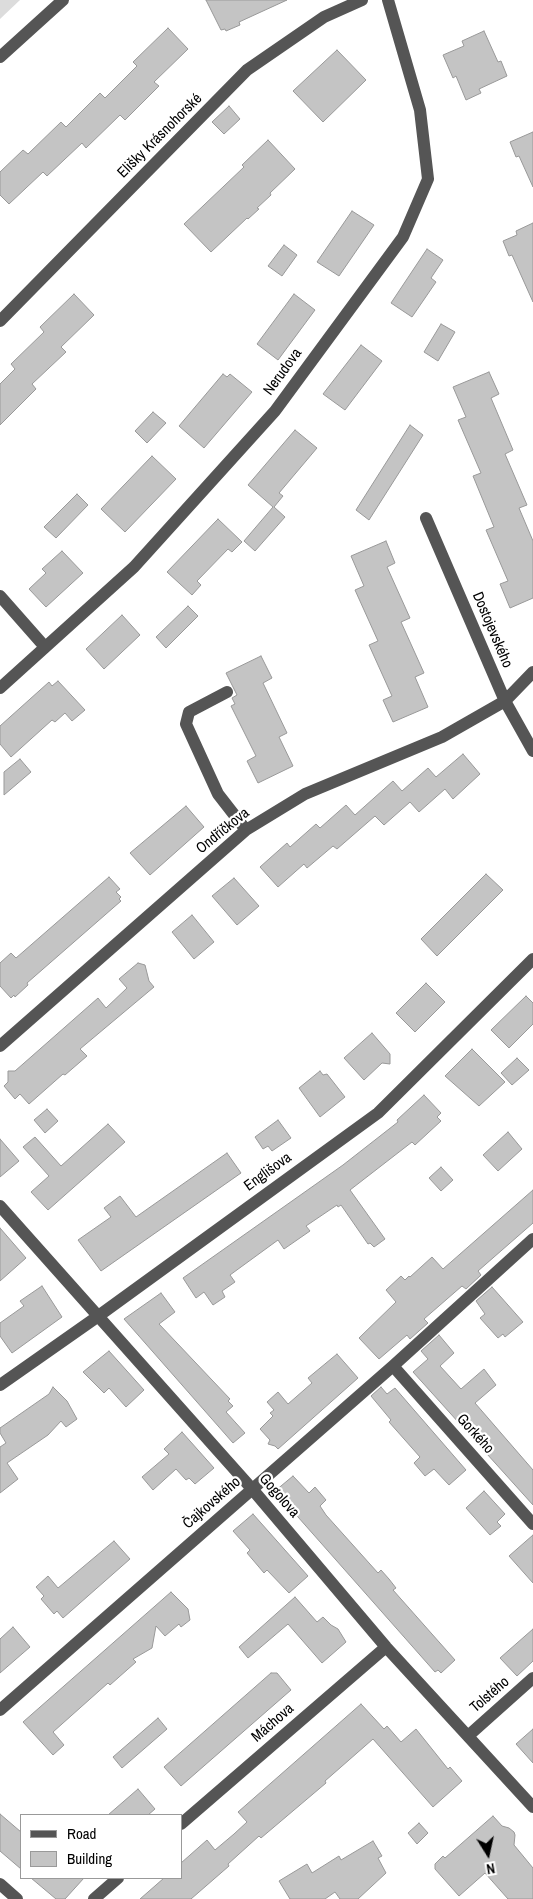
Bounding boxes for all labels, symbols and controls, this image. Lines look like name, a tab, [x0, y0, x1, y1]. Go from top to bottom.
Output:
street label: Elišky Krásnohorské	[114, 90, 206, 182]
street label: Nerudova	[260, 345, 306, 399]
street label: Dostojevského	[468, 589, 516, 671]
street label: Ondříčkova	[193, 804, 253, 858]
street label: Englišova	[241, 1149, 295, 1195]
street label: Gorkého	[453, 1410, 497, 1458]
street label: Gogolova	[255, 1470, 303, 1522]
street label: Čajkovského	[180, 1473, 244, 1533]
street label: Tolstého	[467, 1673, 513, 1717]
street label: Máchova	[248, 1700, 298, 1746]
legend	[20, 1814, 182, 1879]
text: Road	[67, 1823, 96, 1844]
north arrow	[463, 1829, 513, 1879]
text: Building	[67, 1848, 112, 1869]
text: N	[485, 1859, 496, 1878]

